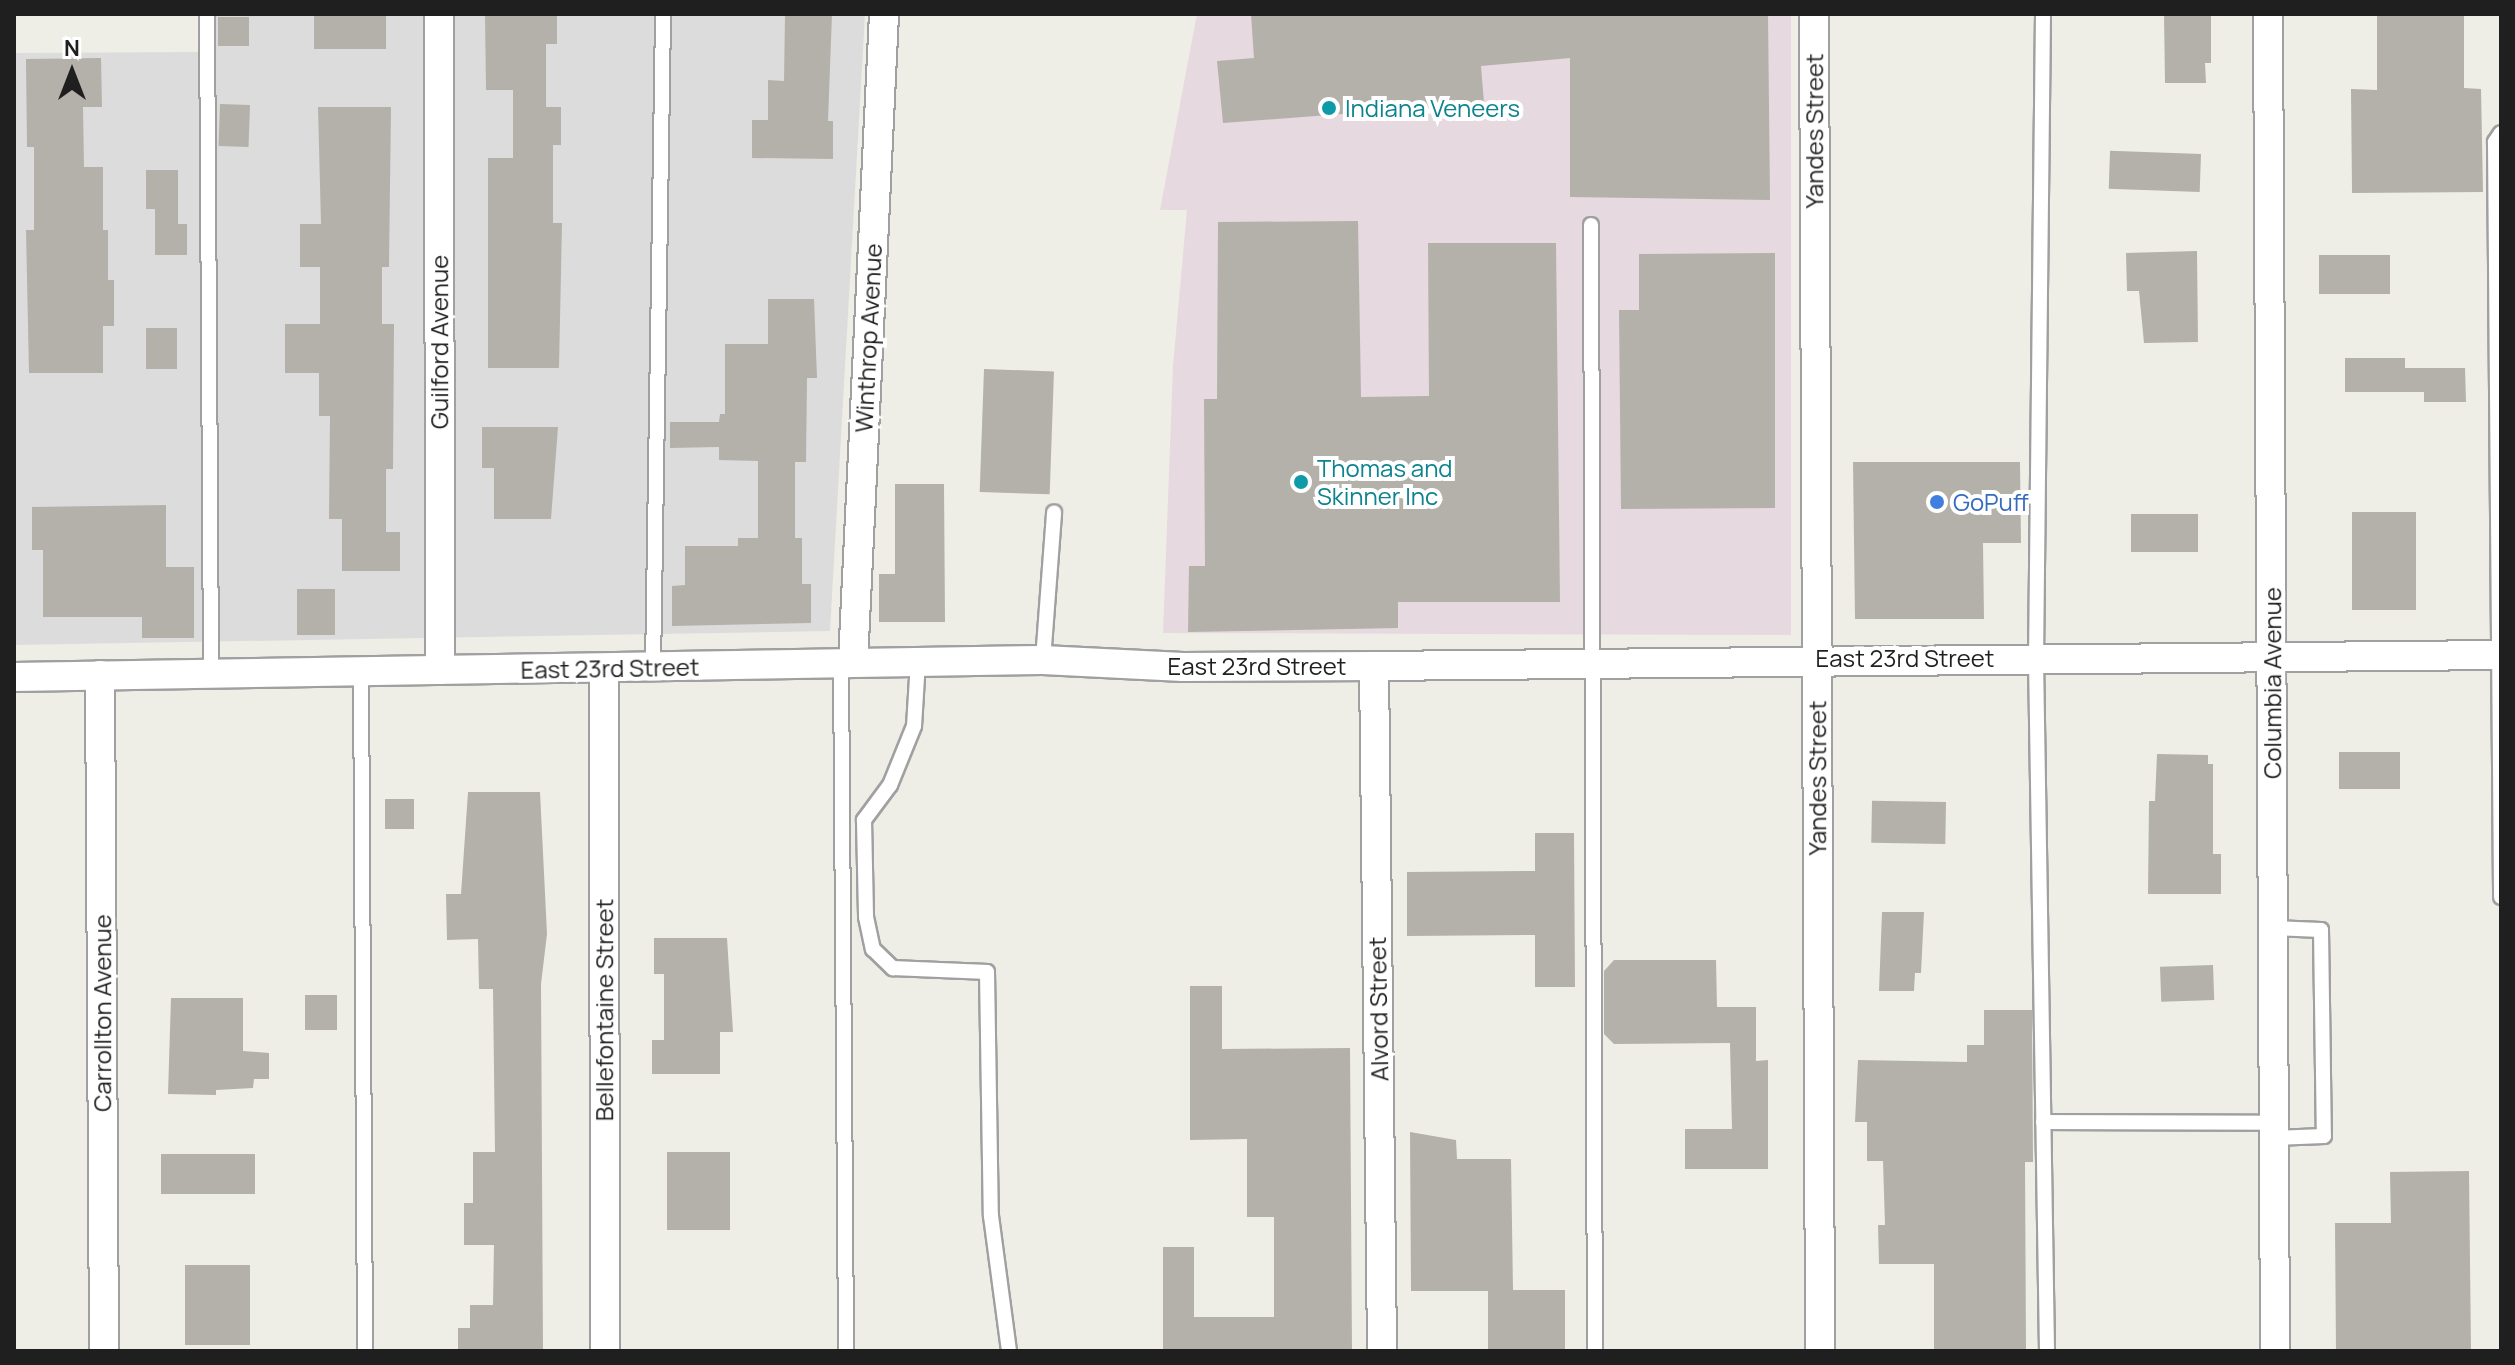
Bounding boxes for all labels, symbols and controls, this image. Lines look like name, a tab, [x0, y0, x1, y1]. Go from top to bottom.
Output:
north arrow	[32, 32, 112, 112]
text: N	[64, 33, 80, 63]
street label: Yandes Street	[1800, 53, 1828, 209]
place label: Indiana Veneers	[1345, 94, 1520, 122]
marker: Indiana Veneers	[1320, 99, 1338, 117]
street label: Winthrop Avenue	[849, 243, 887, 433]
street label: Guilford Avenue	[425, 255, 453, 429]
place label: Thomas and Skinner Inc	[1317, 454, 1453, 510]
marker: Thomas and Skinner Inc	[1292, 473, 1310, 491]
place label: GoPuff	[1953, 488, 2029, 516]
marker: GoPuff	[1928, 493, 1946, 511]
street label: Columbia Avenue	[2258, 587, 2286, 779]
street label: East 23rd Street	[1816, 644, 1994, 672]
street label: East 23rd Street	[520, 652, 700, 684]
street label: East 23rd Street	[1168, 652, 1346, 680]
street label: Yandes Street	[1803, 700, 1831, 856]
street label: Bellefontaine Street	[590, 899, 618, 1121]
street label: Carrollton Avenue	[88, 914, 116, 1112]
street label: Alvord Street	[1362, 936, 1394, 1082]

